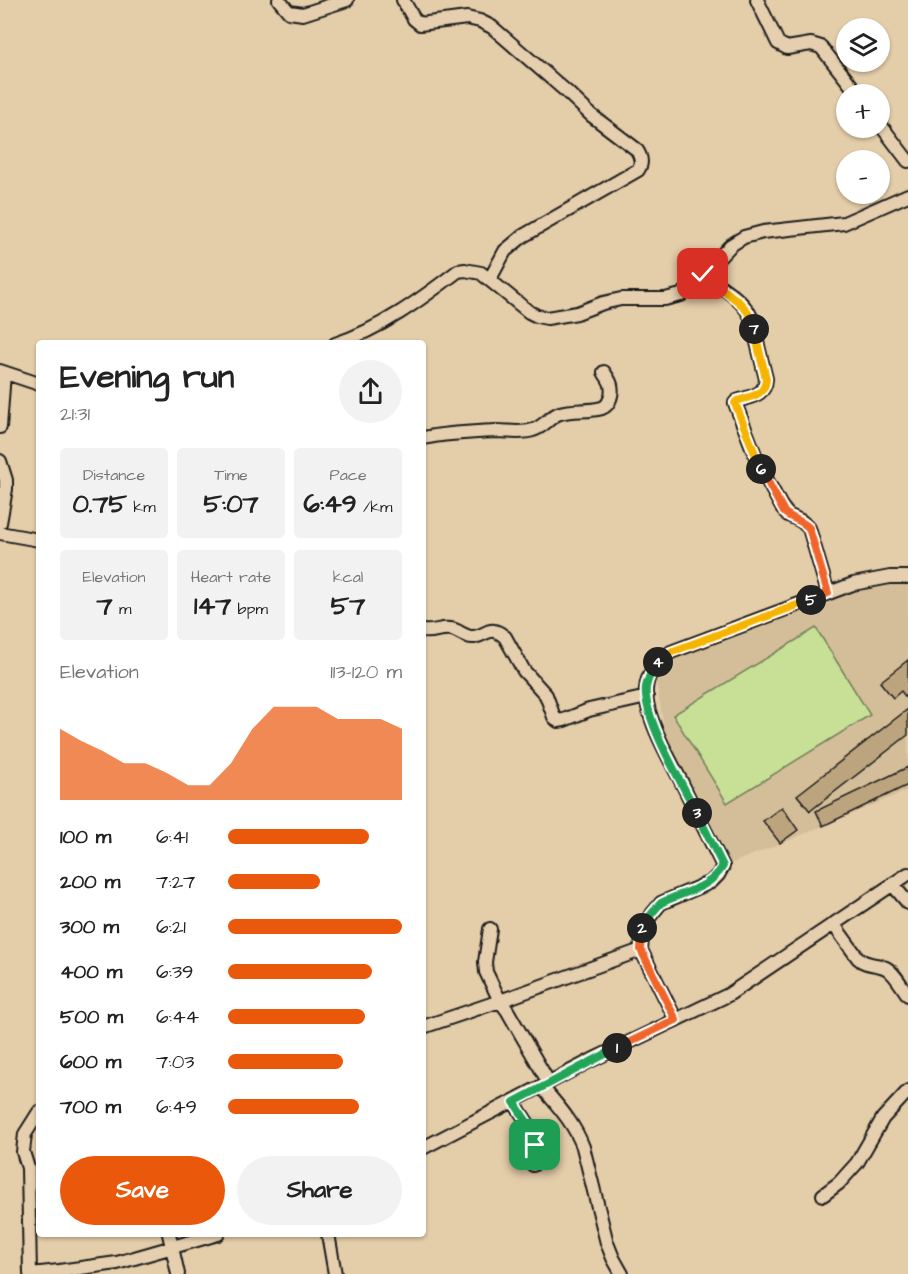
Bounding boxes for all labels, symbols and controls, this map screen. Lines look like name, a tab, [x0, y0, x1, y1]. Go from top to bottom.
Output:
map controls	[836, 18, 890, 204]
button: layers	[836, 18, 890, 72]
button: +	[836, 84, 890, 138]
button: −	[836, 150, 890, 204]
pin	[677, 248, 728, 299]
icon: check	[686, 257, 719, 290]
pin: 7	[739, 314, 769, 344]
text: 7	[749, 318, 759, 340]
text: Evening run	[60, 354, 234, 400]
button: share	[339, 360, 402, 423]
text: 21:31	[60, 400, 90, 428]
pin: 6	[746, 454, 776, 484]
text: 6	[756, 458, 766, 480]
text: Distance	[83, 464, 145, 486]
text: Time	[214, 464, 248, 486]
text: Pace	[329, 464, 367, 486]
text: 0.75	[72, 486, 127, 522]
text: 5:07	[203, 486, 259, 522]
text: 6:49	[303, 486, 357, 522]
text: km	[127, 496, 156, 518]
text: /km	[357, 496, 393, 518]
text: Elevation	[83, 566, 145, 588]
text: Heart rate	[191, 566, 271, 588]
text: kcal	[333, 566, 363, 588]
pin: 5	[796, 585, 826, 615]
text: 7	[97, 588, 113, 624]
text: 147	[194, 588, 231, 624]
text: 57	[331, 588, 365, 624]
text: 5	[805, 589, 817, 611]
text: m	[113, 598, 131, 620]
text: bpm	[231, 598, 268, 620]
pin: 4	[643, 647, 673, 677]
text: 4	[653, 651, 663, 673]
text: Elevation	[60, 658, 139, 686]
text: 113–120 m	[330, 658, 402, 686]
pin: 3	[682, 798, 712, 828]
text: 3	[693, 802, 701, 824]
text: 100 m	[60, 823, 111, 851]
text: 6:41	[156, 823, 188, 851]
text: 200 m	[60, 868, 120, 896]
text: 7:27	[156, 868, 195, 896]
text: 300 m	[60, 913, 119, 941]
text: 6:21	[156, 913, 186, 941]
pin: 2	[627, 913, 657, 943]
text: 2	[637, 917, 647, 939]
text: 400 m	[60, 958, 122, 986]
text: 6:39	[156, 958, 193, 986]
text: 500 m	[60, 1003, 123, 1031]
text: 6:44	[156, 1003, 199, 1031]
pin: 1	[602, 1033, 632, 1063]
text: 1	[616, 1037, 618, 1059]
text: 600 m	[60, 1048, 121, 1076]
text: 7:03	[156, 1048, 194, 1076]
text: 700 m	[60, 1093, 121, 1121]
text: 6:49	[156, 1093, 197, 1121]
pin	[509, 1119, 560, 1170]
icon: arrive	[518, 1128, 551, 1161]
button: Save	[60, 1156, 225, 1225]
button: Share	[237, 1156, 402, 1225]

